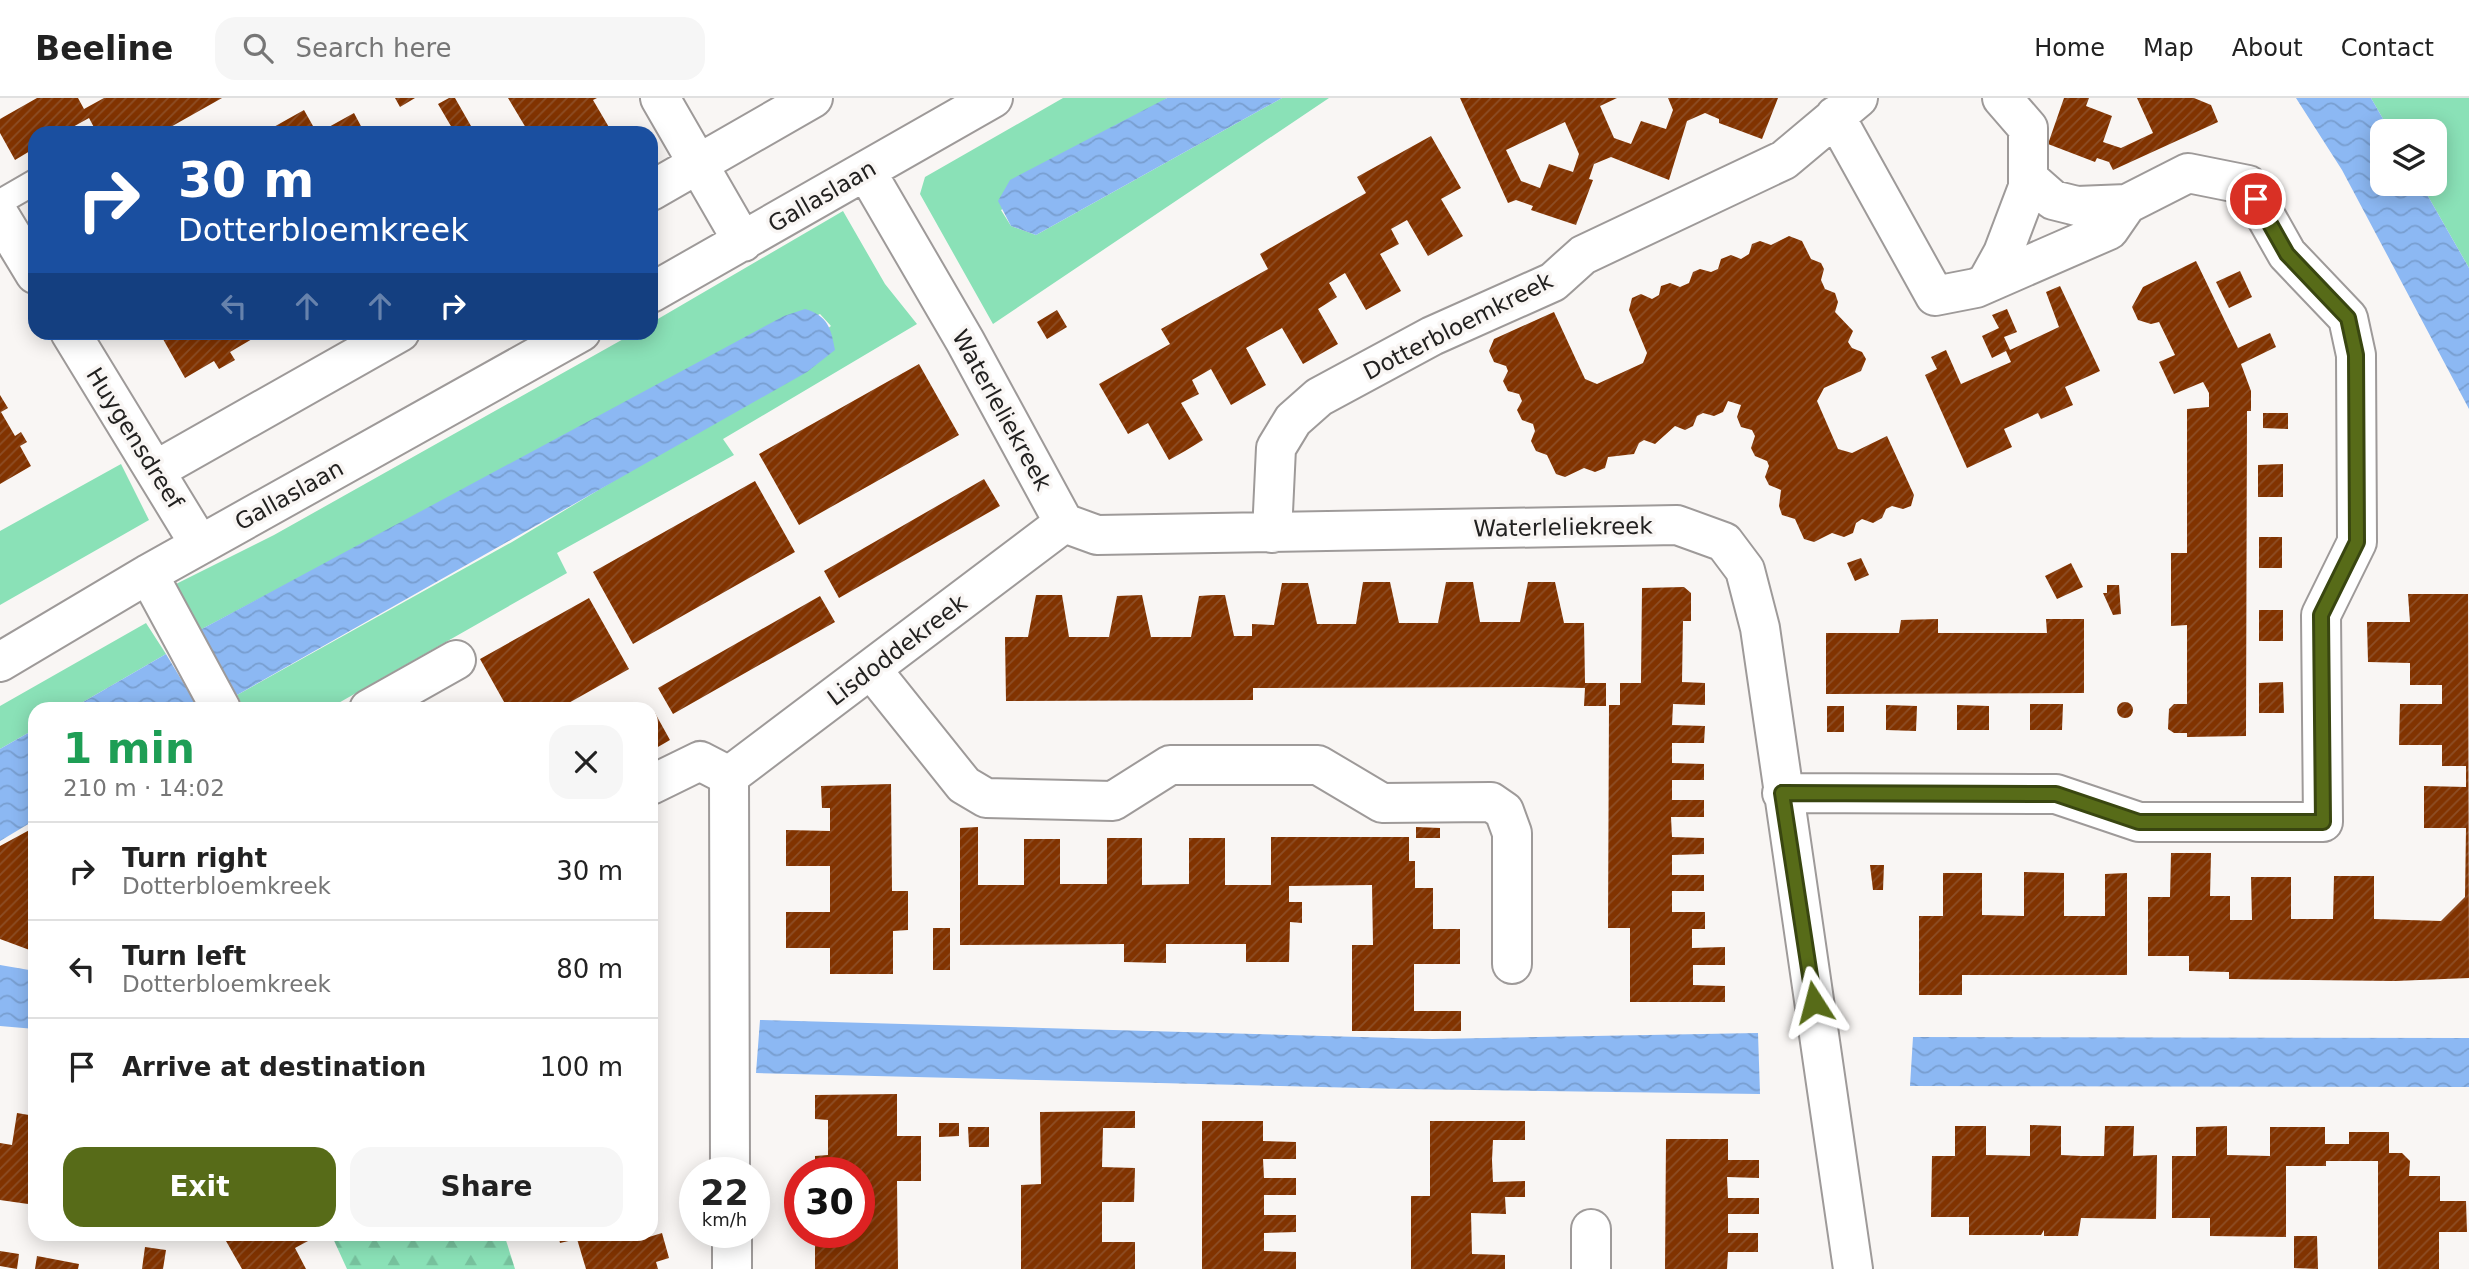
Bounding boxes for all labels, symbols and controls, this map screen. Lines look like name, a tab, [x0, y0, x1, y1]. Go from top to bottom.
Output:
search box	[215, 17, 705, 80]
text: Beeline	[35, 29, 173, 68]
icon: search	[239, 29, 277, 67]
text: Search here	[295, 33, 452, 63]
text: Home	[2034, 34, 2105, 62]
text: Map	[2143, 34, 2194, 62]
text: About	[2232, 34, 2303, 62]
text: Contact	[2341, 34, 2434, 62]
map controls	[2370, 119, 2447, 196]
button: layers	[2370, 119, 2447, 196]
text: 30 m	[178, 152, 314, 209]
icon: right	[63, 154, 154, 245]
street label: Gallaslaan	[764, 155, 880, 237]
pin	[2226, 169, 2286, 229]
icon: arrive	[2237, 180, 2275, 218]
text: Dotterbloemkreek	[178, 211, 469, 249]
street label: Dotterbloemkreek	[1359, 267, 1558, 385]
icon: left	[215, 287, 253, 325]
icon: ahead	[288, 287, 326, 325]
icon: ahead	[361, 287, 399, 325]
icon: right	[434, 287, 472, 325]
street label: Waterleliekreek	[947, 325, 1057, 495]
street label: Huygensdreef	[81, 363, 189, 514]
street label: Gallaslaan	[230, 455, 348, 535]
street label: Waterleliekreek	[1473, 512, 1654, 542]
street label: Lisdoddekreek	[822, 589, 972, 711]
text: 1 min	[63, 724, 195, 773]
button: close	[549, 725, 623, 799]
text: 210 m · 14:02	[63, 775, 225, 801]
text: Turn right	[122, 843, 267, 873]
icon: right	[63, 852, 101, 890]
text: 30 m	[556, 856, 623, 886]
text: Dotterbloemkreek	[122, 873, 331, 899]
text: Turn left	[122, 941, 246, 971]
icon: left	[63, 950, 101, 988]
text: 80 m	[556, 954, 623, 984]
position arrow	[1777, 965, 1851, 1039]
text: Dotterbloemkreek	[122, 971, 331, 997]
icon: arrive	[63, 1048, 101, 1086]
text: Arrive at destination	[122, 1052, 426, 1082]
text: 100 m	[540, 1052, 623, 1082]
button: Exit	[63, 1147, 336, 1227]
button: Share	[350, 1147, 623, 1227]
speed limit sign: 30	[784, 1157, 875, 1248]
text: 22	[700, 1173, 749, 1213]
text: km/h	[702, 1209, 747, 1230]

